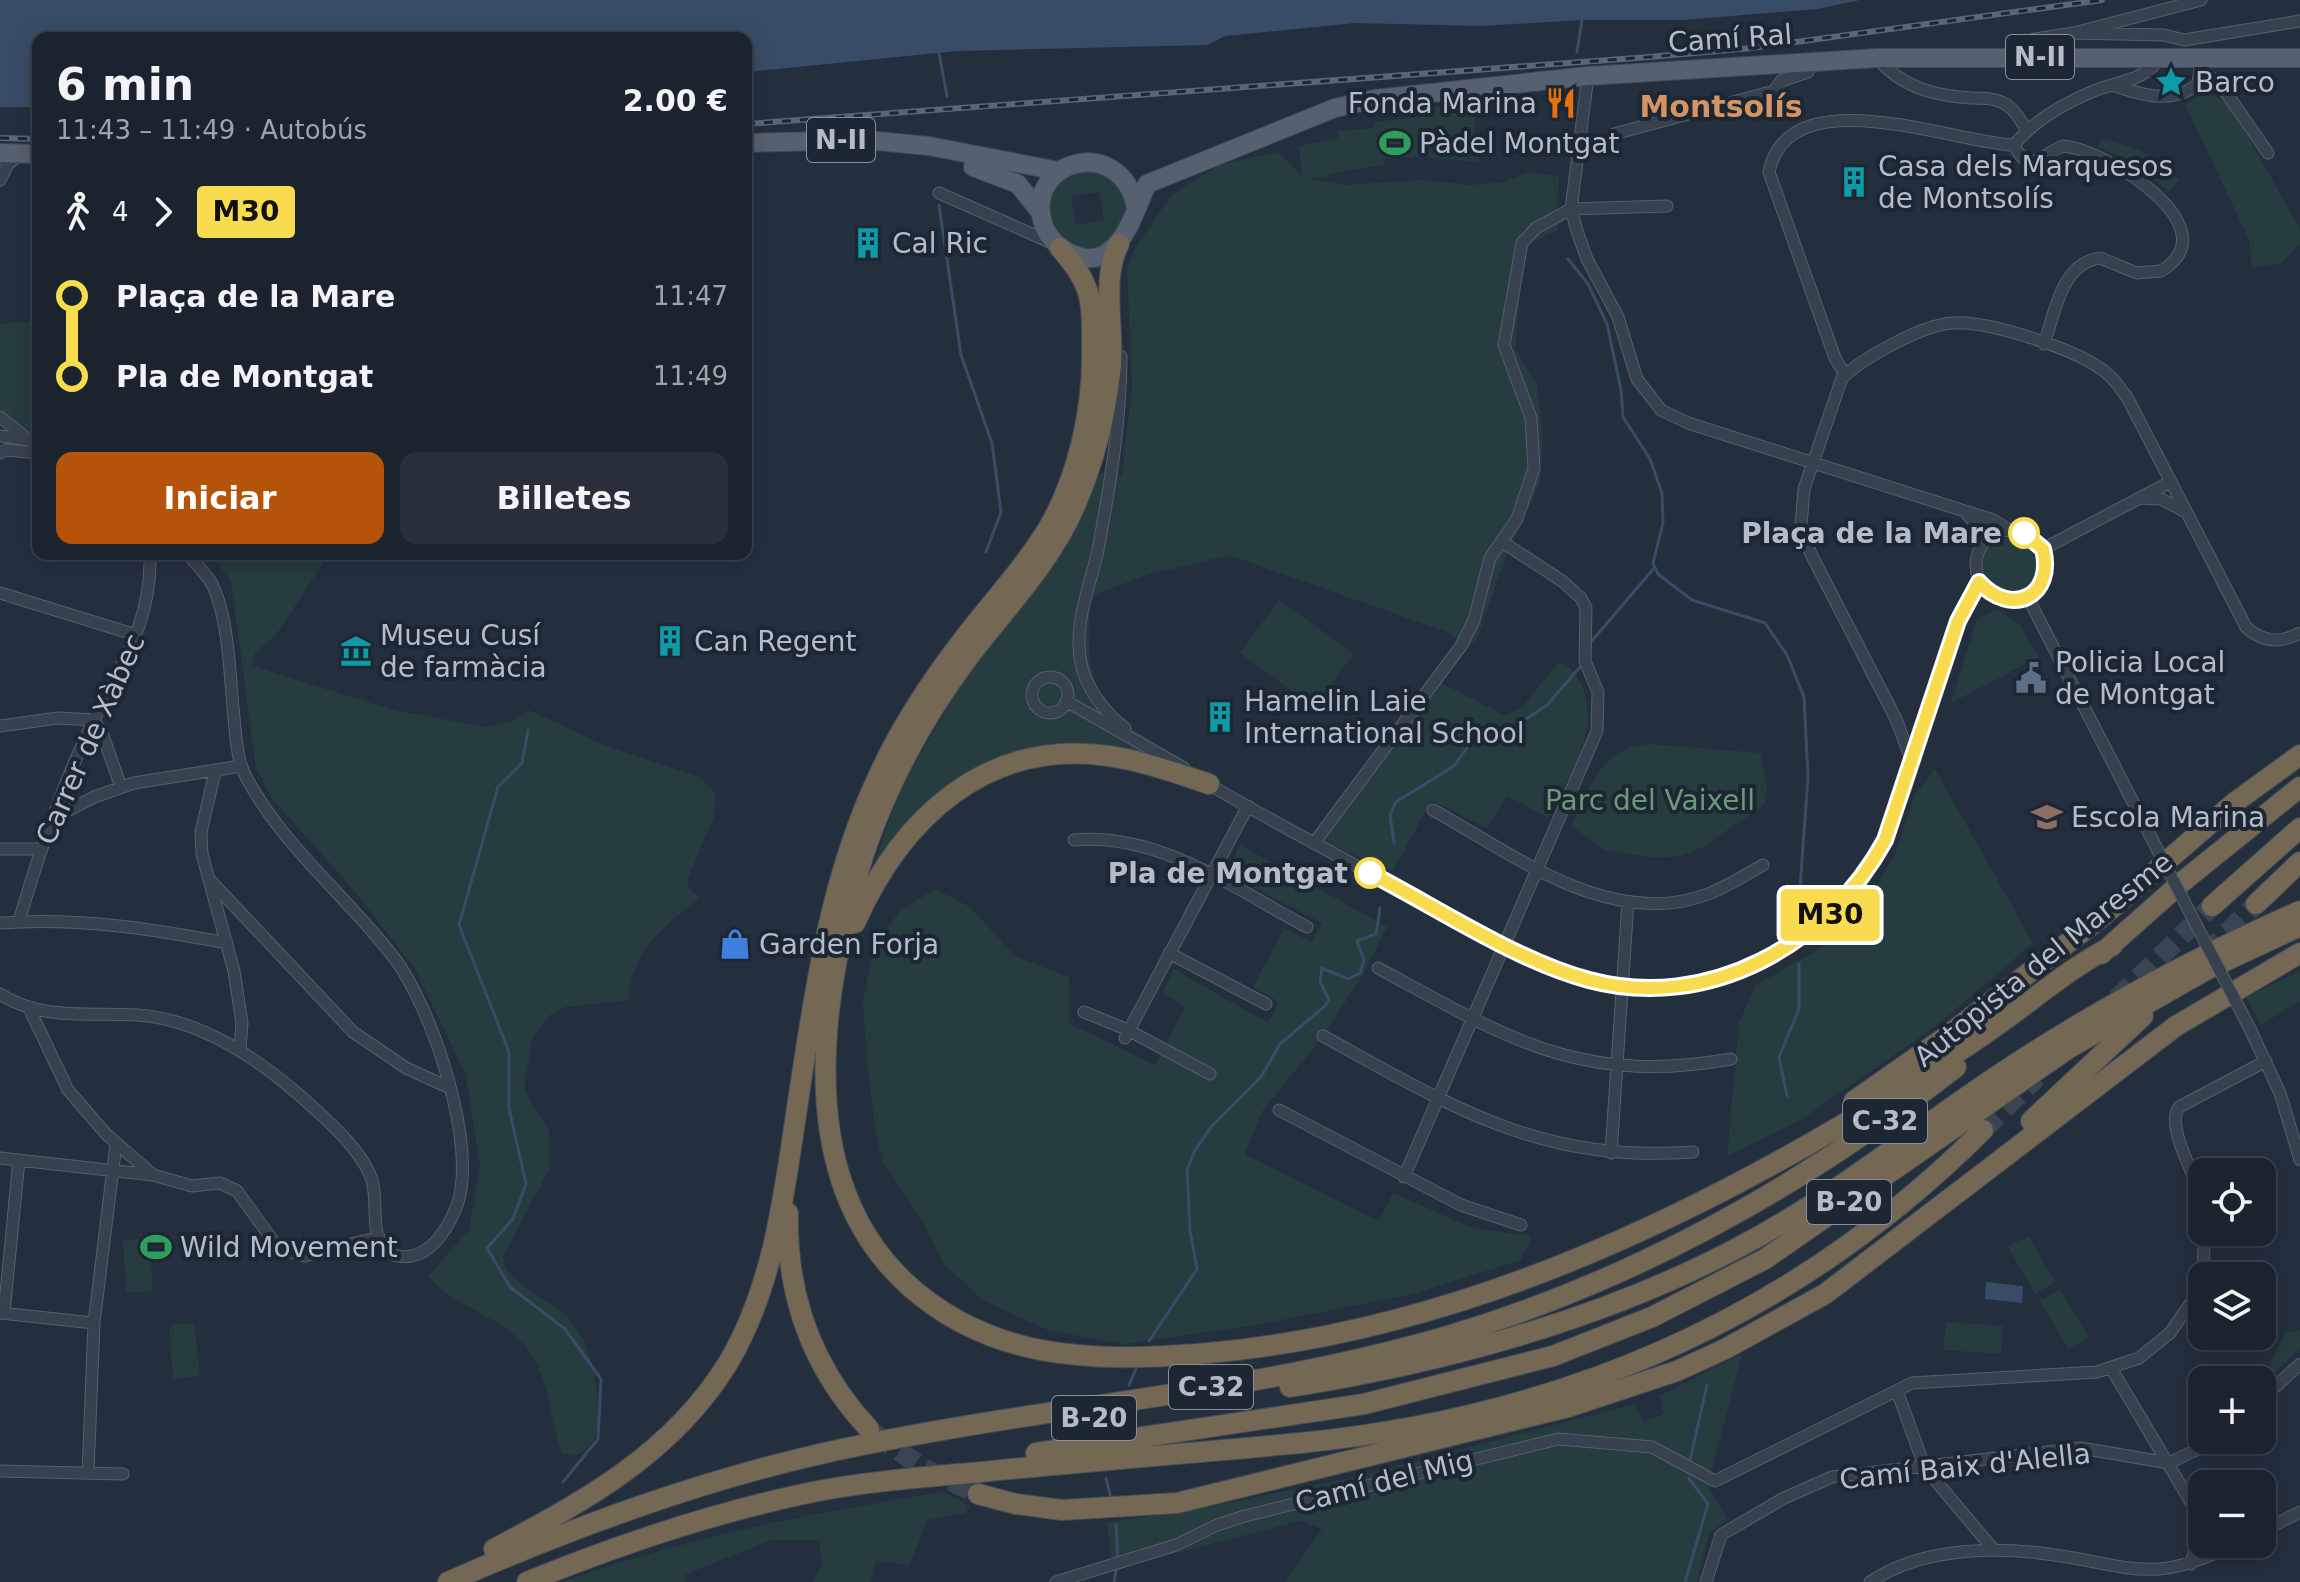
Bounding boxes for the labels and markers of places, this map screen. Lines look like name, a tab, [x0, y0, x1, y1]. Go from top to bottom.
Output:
place icon: Barco	[2154, 65, 2188, 99]
place label: Barco	[2195, 66, 2275, 99]
restaurant icon: Fonda Marina	[1544, 86, 1578, 120]
place label: Fonda Marina	[1348, 87, 1537, 120]
sports icon: Pàdel Montgat	[1378, 126, 1412, 160]
place label: Pàdel Montgat	[1419, 127, 1619, 160]
place label: Casa dels Marquesos de Montsolís	[1878, 150, 2173, 215]
building icon: Casa dels Marquesos de Montsolís	[1837, 165, 1871, 199]
building icon: Cal Ric	[851, 226, 885, 260]
place label: Cal Ric	[892, 227, 988, 260]
place label: Plaça de la Mare	[1741, 517, 2002, 550]
marker: Plaça de la Mare	[2009, 518, 2039, 548]
place label: Museu Cusí de farmàcia	[380, 619, 547, 684]
building icon: Can Regent	[653, 624, 687, 658]
place label: Can Regent	[694, 625, 857, 658]
museum icon: Museu Cusí de farmàcia	[339, 634, 373, 668]
place label: Policia Local de Montgat	[2055, 646, 2225, 711]
public building icon: Policia Local de Montgat	[2014, 661, 2048, 695]
place label: Hamelin Laie International School	[1244, 685, 1525, 750]
building icon: Hamelin Laie International School	[1203, 700, 1237, 734]
school or university icon: Escola Marina	[2030, 800, 2064, 834]
place label: Escola Marina	[2071, 801, 2265, 834]
place label: Pla de Montgat	[1108, 857, 1348, 890]
marker: Pla de Montgat	[1355, 858, 1385, 888]
shop icon: Garden Forja	[718, 927, 752, 961]
place label: Garden Forja	[759, 928, 939, 961]
sports icon: Wild Movement	[139, 1230, 173, 1264]
place label: Wild Movement	[180, 1231, 398, 1264]

